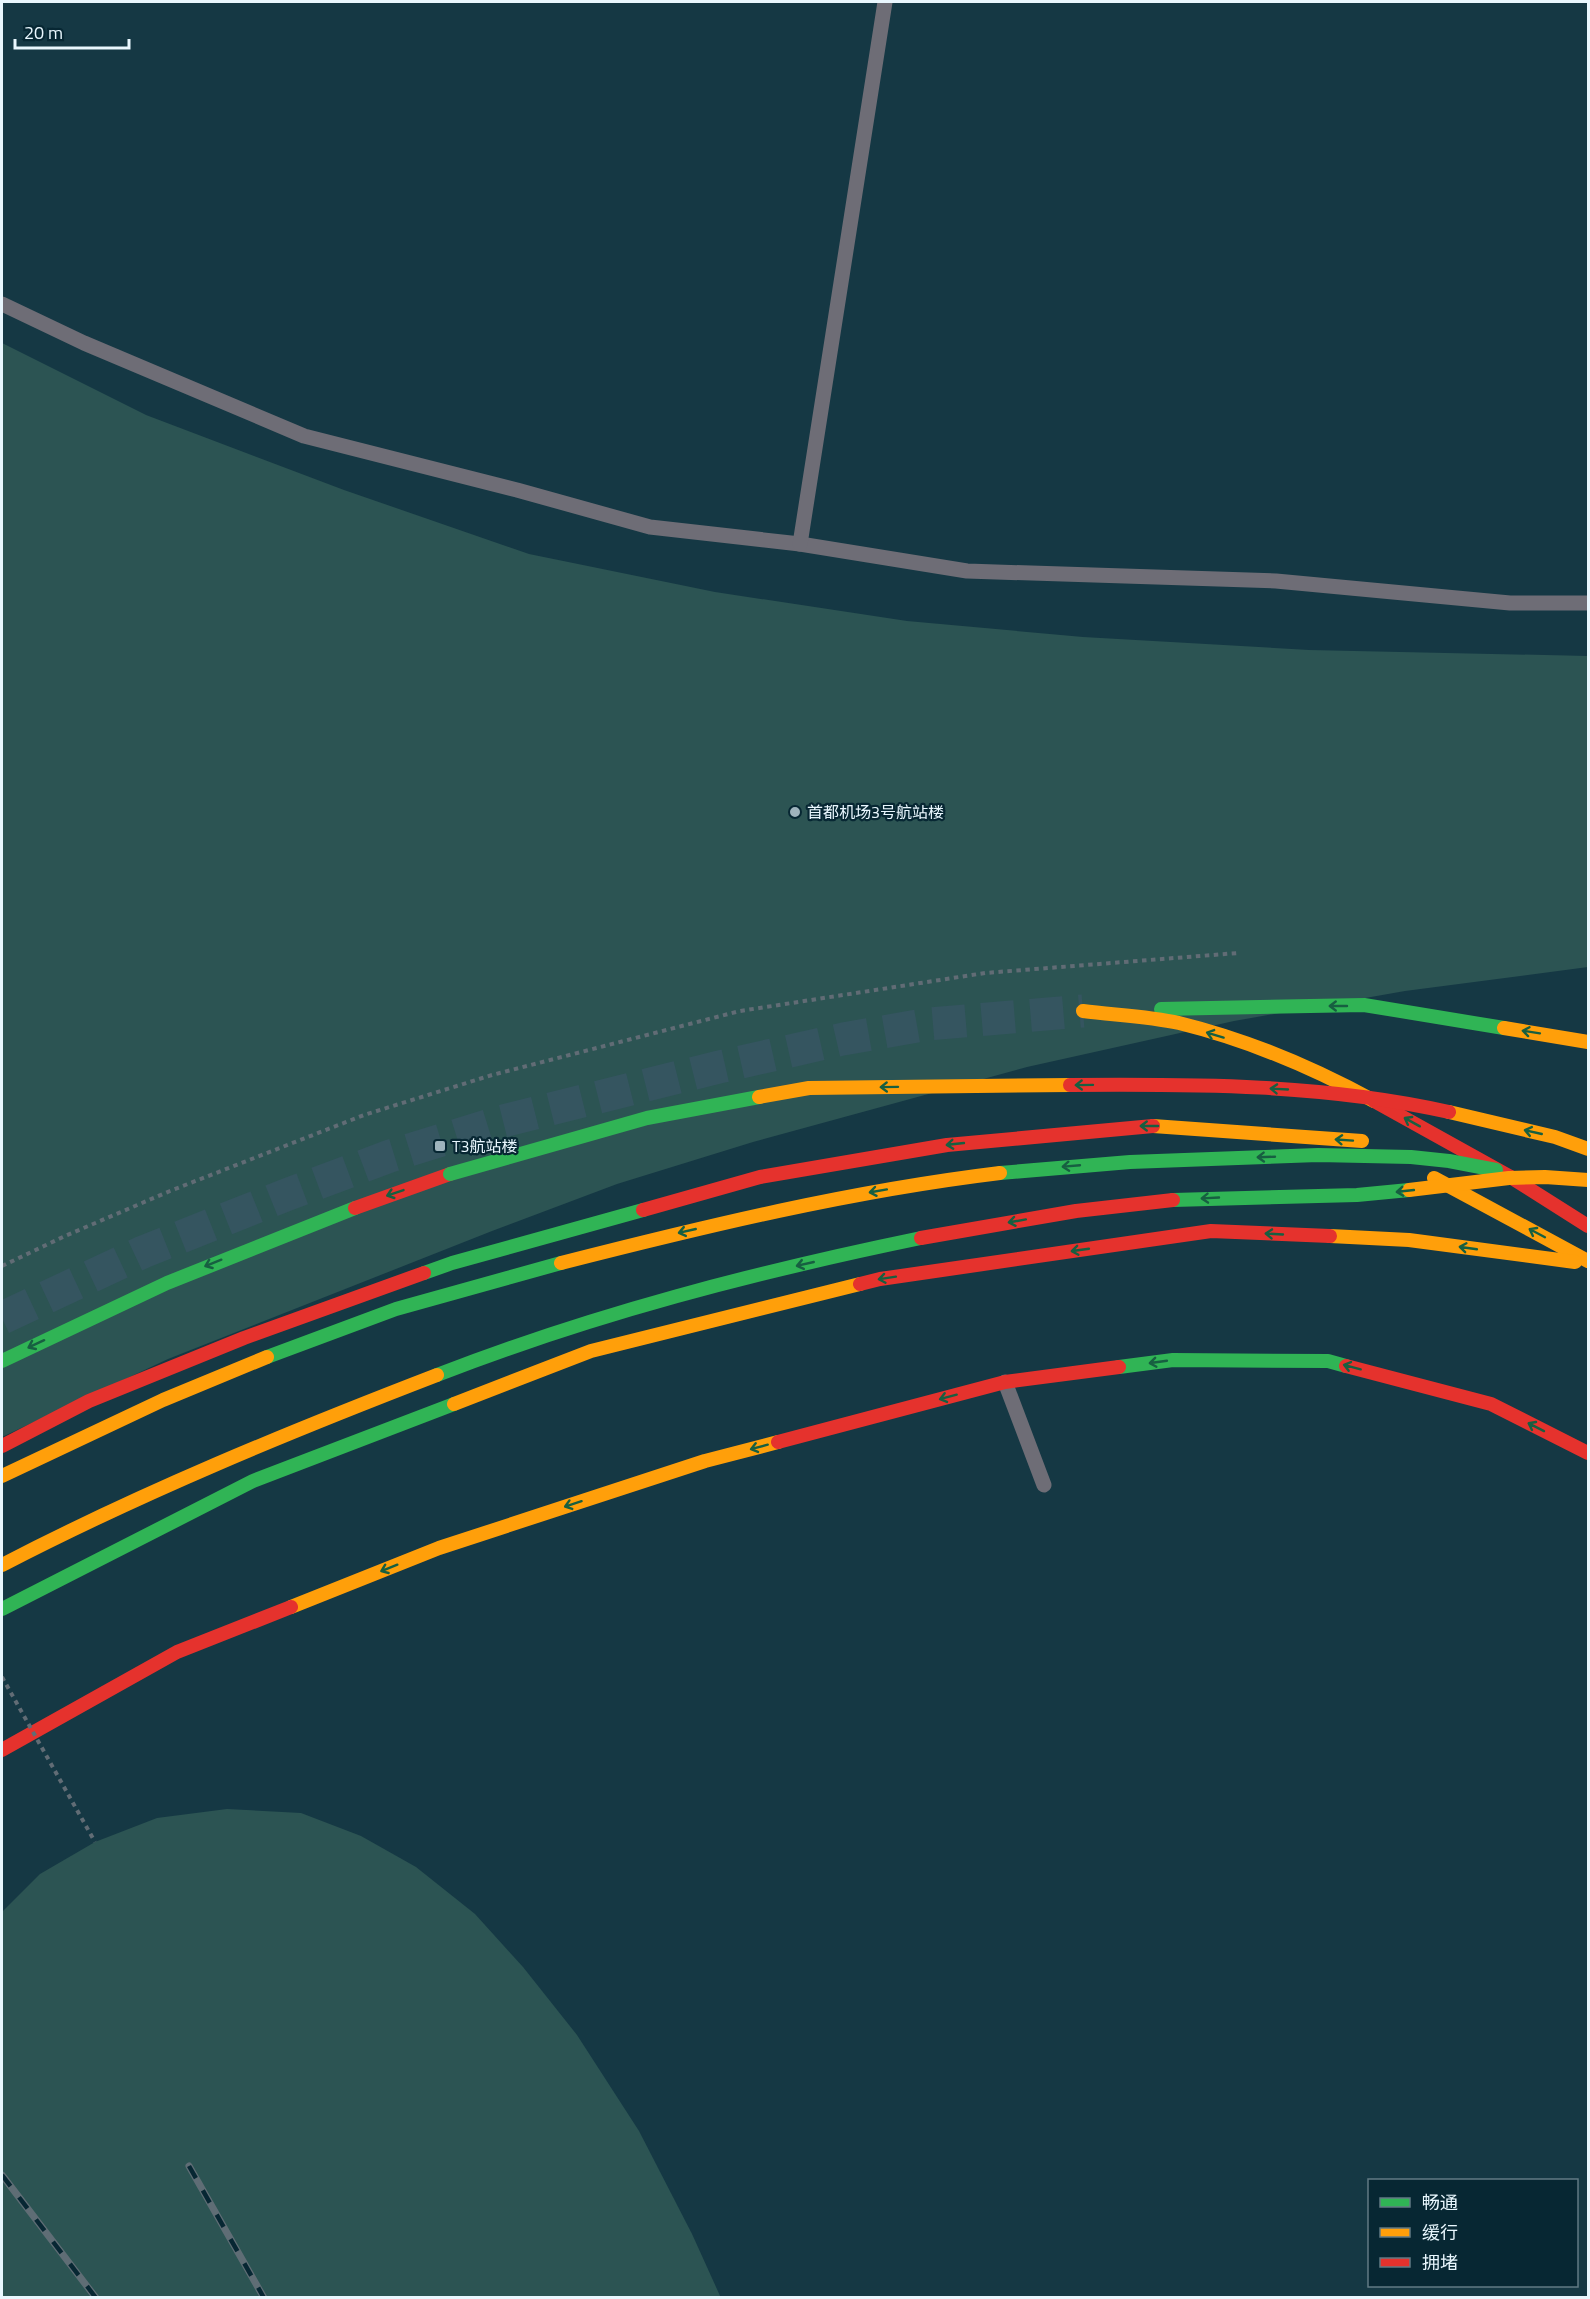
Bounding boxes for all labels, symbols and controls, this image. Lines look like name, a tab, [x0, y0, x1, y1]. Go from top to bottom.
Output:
scale bar	[15, 12, 129, 50]
text: 20 m	[24, 19, 63, 46]
place label: 首都机场3号航站楼	[807, 800, 944, 824]
marker: 首都机场3号航站楼	[788, 805, 802, 819]
one-way arrow	[1328, 1000, 1348, 1011]
one-way arrow	[1521, 1027, 1541, 1038]
one-way arrow	[1206, 1028, 1225, 1039]
one-way arrow	[1074, 1079, 1094, 1091]
one-way arrow	[879, 1081, 899, 1093]
one-way arrow	[1269, 1083, 1289, 1094]
one-way arrow	[1403, 1116, 1421, 1127]
one-way arrow	[1140, 1120, 1160, 1132]
one-way arrow	[1523, 1125, 1542, 1137]
place label: T3航站楼	[452, 1134, 517, 1158]
one-way arrow	[1334, 1134, 1354, 1145]
marker: T3航站楼	[433, 1139, 447, 1153]
one-way arrow	[946, 1139, 966, 1150]
one-way arrow	[1256, 1151, 1276, 1162]
one-way arrow	[1062, 1161, 1082, 1172]
one-way arrow	[869, 1186, 888, 1197]
one-way arrow	[1395, 1186, 1415, 1197]
one-way arrow	[386, 1188, 405, 1199]
one-way arrow	[1201, 1192, 1221, 1203]
one-way arrow	[1007, 1215, 1027, 1226]
one-way arrow	[678, 1226, 697, 1238]
one-way arrow	[1529, 1227, 1546, 1239]
one-way arrow	[1264, 1228, 1284, 1240]
one-way arrow	[1459, 1242, 1479, 1253]
one-way arrow	[1071, 1245, 1091, 1256]
one-way arrow	[204, 1258, 223, 1269]
one-way arrow	[796, 1258, 815, 1270]
one-way arrow	[878, 1273, 898, 1284]
one-way arrow	[27, 1338, 45, 1350]
one-way arrow	[1148, 1356, 1168, 1367]
one-way arrow	[1343, 1360, 1362, 1372]
one-way arrow	[939, 1392, 958, 1403]
one-way arrow	[1528, 1420, 1546, 1432]
one-way arrow	[750, 1442, 769, 1453]
one-way arrow	[564, 1499, 583, 1510]
one-way arrow	[380, 1563, 399, 1574]
legend	[1368, 2179, 1578, 2287]
text: 畅通	[1422, 2189, 1458, 2216]
text: 缓行	[1422, 2219, 1458, 2246]
text: 拥堵	[1422, 2249, 1458, 2276]

